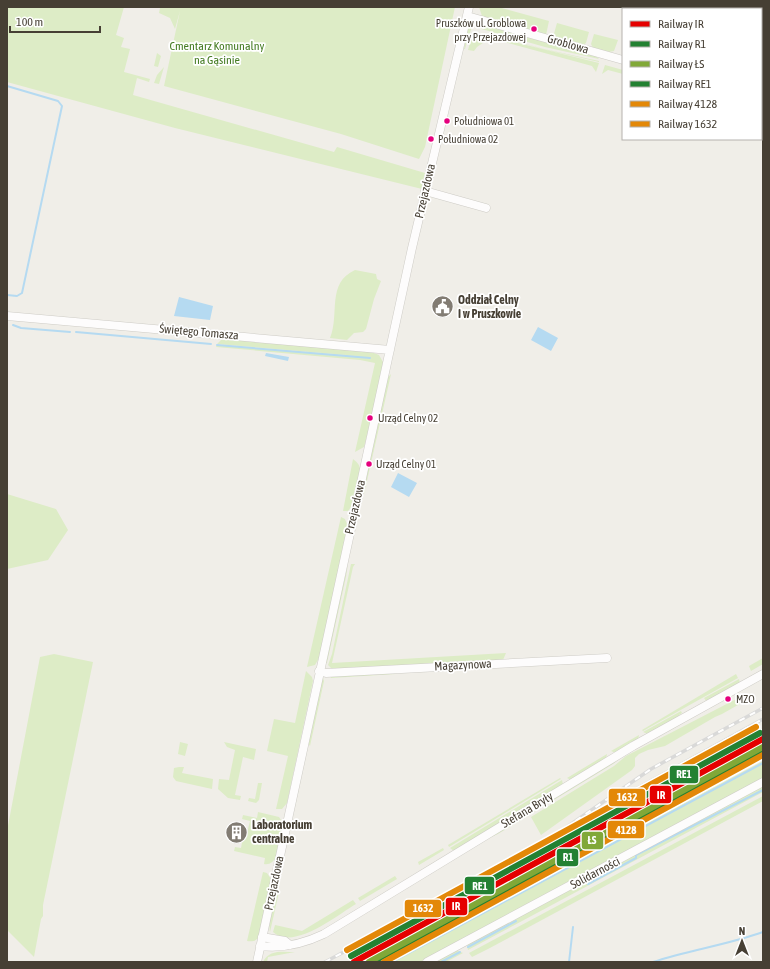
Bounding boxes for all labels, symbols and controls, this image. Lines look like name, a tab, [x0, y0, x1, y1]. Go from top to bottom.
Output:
scale bar	[10, 8, 100, 34]
legend	[622, 8, 762, 140]
text: 100 m	[16, 15, 43, 29]
place label: Pruszków ul. Groblowa przy Przejazdowej	[436, 17, 526, 43]
text: Railway IR	[658, 17, 704, 31]
marker: Pruszków ul. Groblowa przy Przejazdowej	[529, 24, 539, 34]
street label: Groblowa	[546, 31, 590, 57]
text: Railway R1	[658, 37, 707, 51]
park label: Cmentarz Komunalny na Gąsinie	[170, 39, 265, 67]
text: Railway ŁS	[658, 57, 704, 71]
text: Railway RE1	[658, 77, 712, 91]
text: Railway 4128	[658, 97, 718, 111]
place label: Południowa 01	[454, 115, 514, 127]
marker: Południowa 01	[442, 116, 452, 126]
text: Railway 1632	[658, 117, 717, 131]
place label: Południowa 02	[438, 133, 498, 145]
marker: Południowa 02	[426, 134, 436, 144]
street label: Przejazdowa	[412, 162, 438, 220]
place label: Oddział Celny I w Pruszkowie	[458, 293, 522, 321]
public building icon: Oddział Celny I w Pruszkowie	[429, 294, 455, 320]
street label: Świętego Tomasza	[159, 322, 239, 342]
place label: Urząd Celny 02	[378, 412, 438, 424]
marker: Urząd Celny 02	[365, 413, 375, 423]
place label: Urząd Celny 01	[376, 458, 436, 470]
marker: Urząd Celny 01	[364, 459, 374, 469]
street label: Przejazdowa	[342, 478, 368, 536]
street label: Magazynowa	[434, 657, 492, 673]
place label: MZO	[736, 693, 755, 705]
marker: MZO	[723, 694, 733, 704]
line badge: RE1	[669, 765, 699, 784]
text: RE1	[676, 768, 692, 780]
line badge: IR	[649, 785, 672, 804]
line badge: 1632	[608, 788, 646, 807]
street label: Stefana Bryły	[499, 789, 555, 831]
text: IR	[657, 789, 666, 801]
text: 1632	[617, 791, 637, 803]
place label: Laboratorium centralne	[252, 818, 313, 846]
building icon: Laboratorium centralne	[223, 819, 249, 845]
line badge: 4128	[607, 820, 645, 839]
text: 4128	[615, 824, 636, 836]
line badge: ŁS	[581, 831, 604, 850]
text: ŁS	[588, 834, 597, 846]
line badge: R1	[556, 848, 579, 867]
text: R1	[563, 851, 573, 863]
street label: Przejazdowa	[261, 854, 287, 912]
street label: Solidarności	[568, 854, 622, 892]
line badge: RE1	[464, 876, 495, 895]
text: RE1	[472, 880, 488, 892]
line badge: IR	[445, 897, 468, 916]
line badge: 1632	[404, 899, 442, 918]
text: IR	[452, 900, 461, 912]
text: 1632	[413, 902, 433, 914]
north arrow	[722, 921, 762, 961]
text: N	[739, 925, 745, 937]

